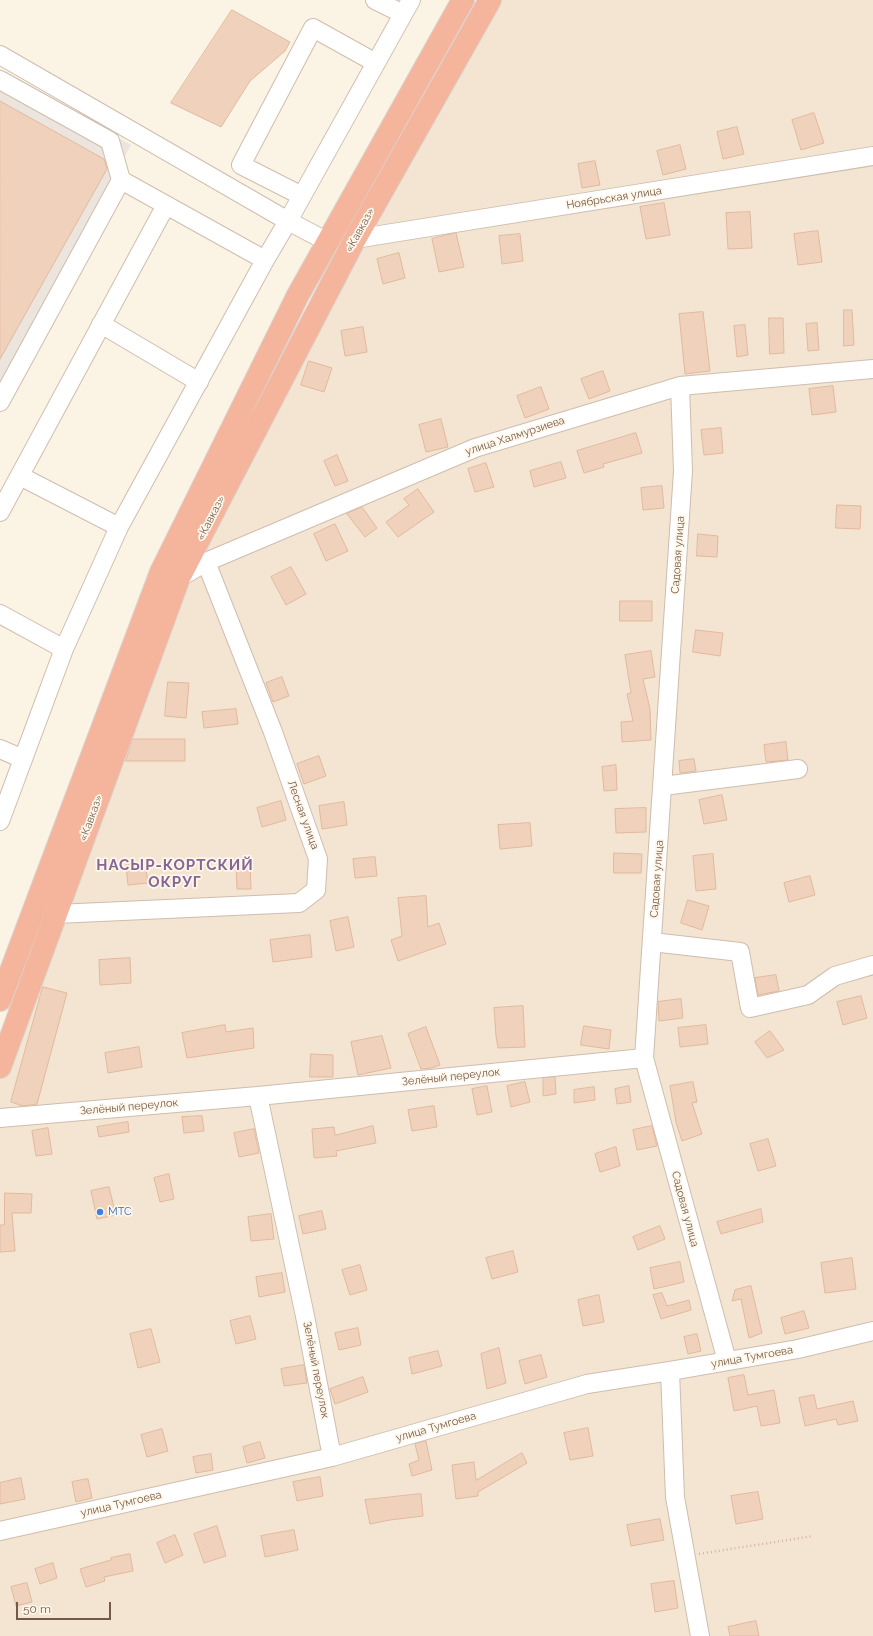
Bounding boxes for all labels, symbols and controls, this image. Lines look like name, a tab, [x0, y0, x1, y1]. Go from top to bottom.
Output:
street label: Ноябрьская улица	[565, 184, 663, 212]
street label: «Кавказ»	[343, 206, 377, 254]
street label: улица Халмурзиева	[464, 414, 566, 458]
street label: «Кавказ»	[194, 494, 228, 542]
street label: Садовая улица	[669, 516, 687, 594]
street label: Лесная улица	[284, 779, 322, 851]
street label: «Кавказ»	[77, 793, 105, 843]
street label: Садовая улица	[648, 840, 666, 918]
district label: НАСЫР-КОРТСКИЙ ОКРУГ	[96, 856, 254, 891]
street label: Зелёный переулок	[401, 1065, 501, 1089]
street label: Зелёный переулок	[79, 1096, 179, 1118]
street label: Садовая улица	[669, 1170, 701, 1248]
place label: МТС	[108, 1205, 132, 1219]
marker: МТС	[95, 1207, 105, 1217]
street label: Зелёный переулок	[300, 1320, 332, 1420]
street label: улица Тумгоева	[710, 1343, 794, 1371]
street label: улица Тумгоева	[394, 1409, 478, 1445]
street label: улица Тумгоева	[79, 1488, 163, 1520]
scale bar	[18, 1594, 113, 1620]
text: 50 m	[23, 1602, 51, 1616]

